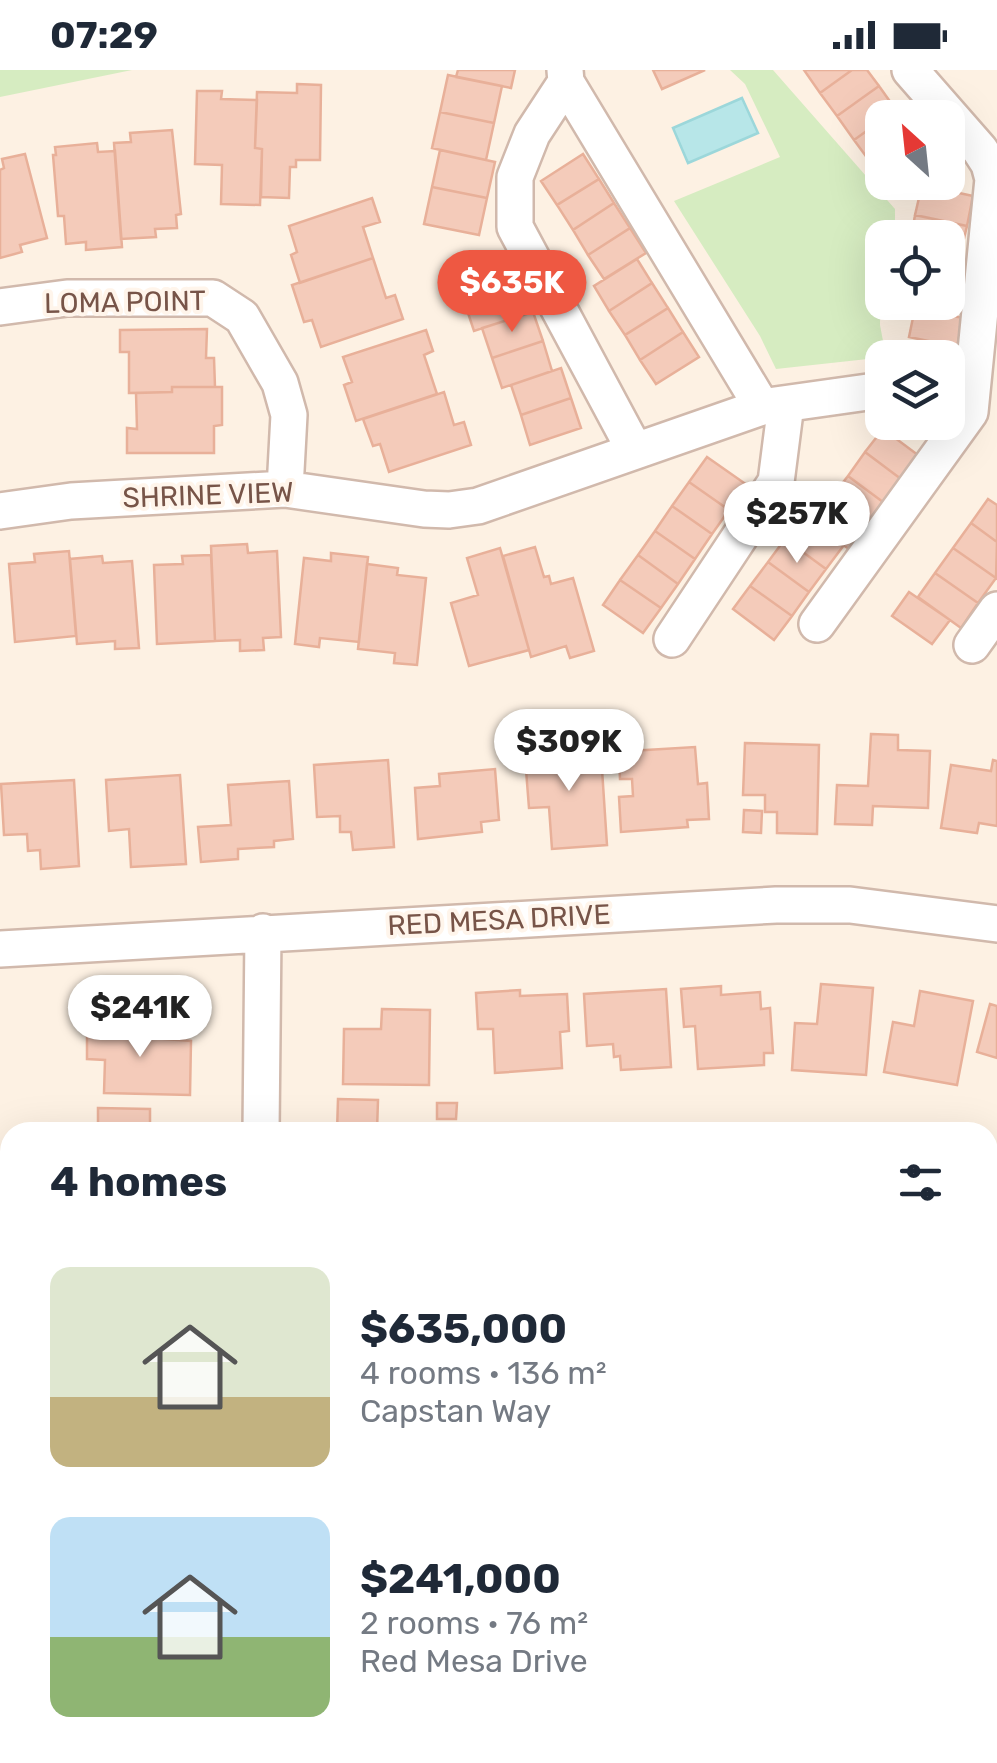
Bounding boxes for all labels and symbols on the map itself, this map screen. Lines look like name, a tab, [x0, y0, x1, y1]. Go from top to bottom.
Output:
north arrow	[865, 100, 965, 200]
pin: $635K	[442, 250, 582, 335]
street label: LOMA POINT	[44, 284, 206, 320]
street label: SHRINE VIEW	[122, 476, 294, 514]
pin: $257K	[727, 481, 867, 566]
pin: $309K	[499, 709, 639, 794]
street label: RED MESA DRIVE	[387, 898, 611, 942]
pin: $241K	[70, 975, 210, 1060]

